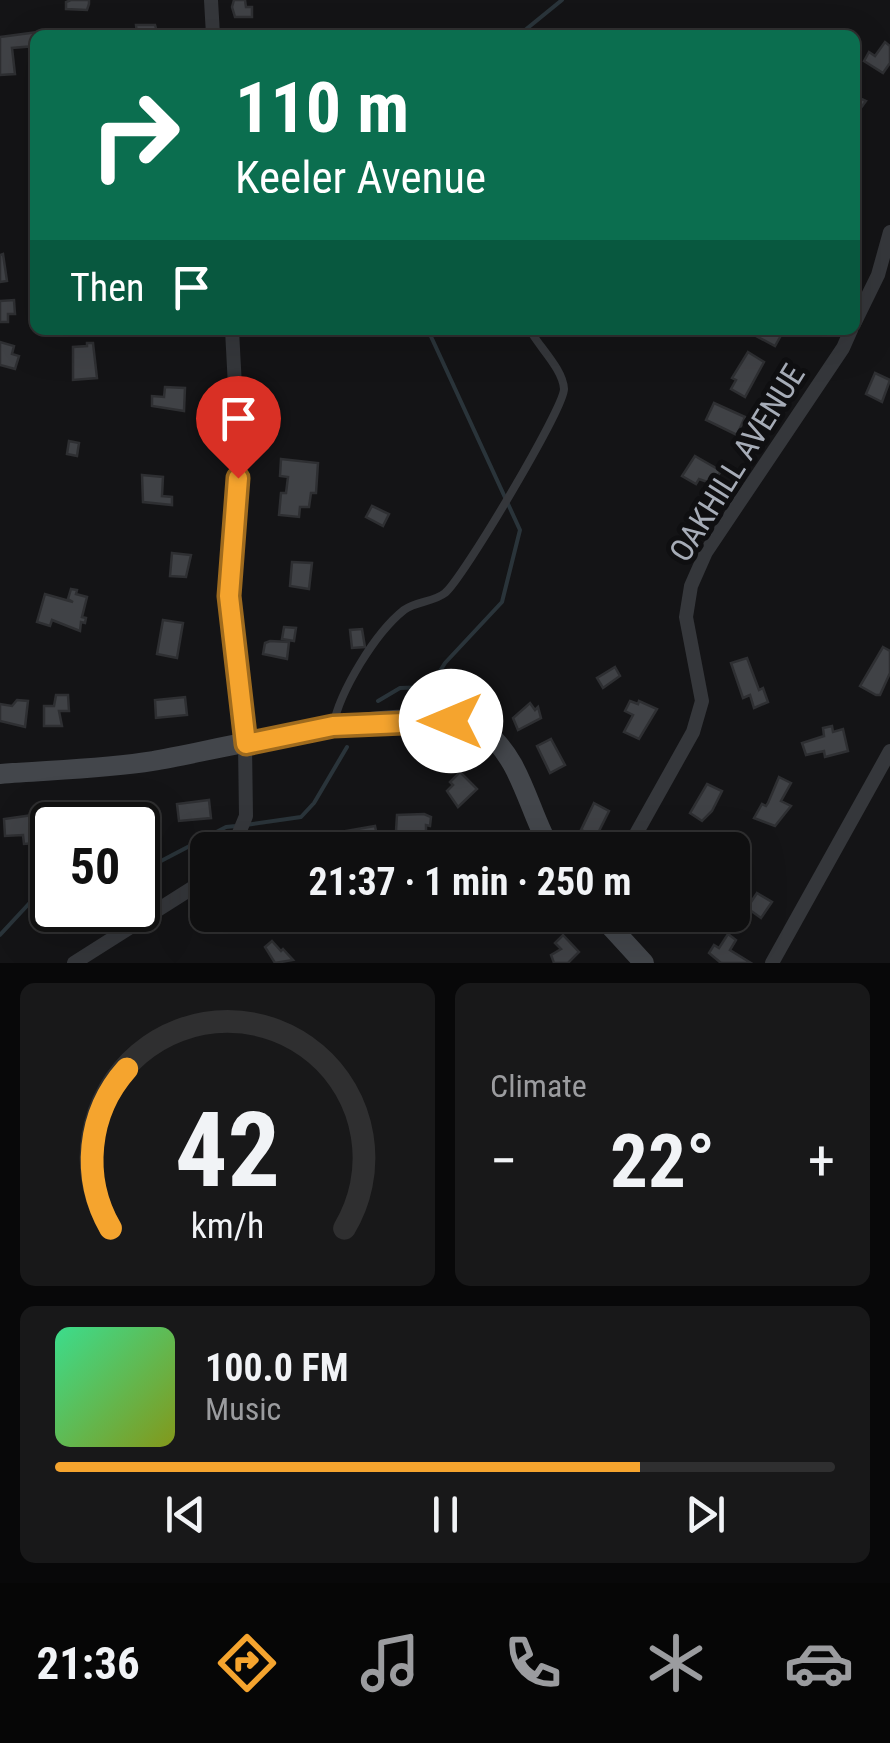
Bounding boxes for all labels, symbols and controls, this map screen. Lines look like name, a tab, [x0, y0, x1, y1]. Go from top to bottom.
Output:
text: 110 m	[235, 67, 409, 149]
icon: right	[70, 70, 200, 200]
text: Keeler Avenue	[235, 151, 486, 204]
icon: arrive	[164, 260, 219, 315]
text: Then	[70, 266, 144, 310]
street label: OAKHILL AVENUE	[661, 357, 813, 569]
pin	[196, 376, 281, 479]
icon: arrive	[211, 391, 266, 446]
position arrow	[399, 669, 503, 773]
speed limit sign: 50	[30, 802, 160, 932]
text: 21:37 · 1 min · 250 m	[309, 860, 631, 904]
text: Climate	[490, 1067, 587, 1105]
text: 42	[175, 1090, 280, 1211]
text: 22°	[610, 1117, 715, 1205]
text: −	[490, 1129, 518, 1193]
text: +	[808, 1129, 835, 1193]
text: km/h	[191, 1205, 264, 1247]
text: 100.0 FM	[205, 1346, 349, 1390]
text: Music	[205, 1390, 281, 1428]
icon: previous	[158, 1487, 213, 1542]
icon: pause	[418, 1487, 473, 1542]
icon: next	[678, 1487, 733, 1542]
icon: directions	[212, 1628, 282, 1698]
icon: music	[355, 1628, 425, 1698]
icon: phone	[498, 1628, 568, 1698]
icon: climate	[641, 1628, 711, 1698]
icon: car	[784, 1628, 854, 1698]
text: 21:36	[36, 1637, 140, 1690]

